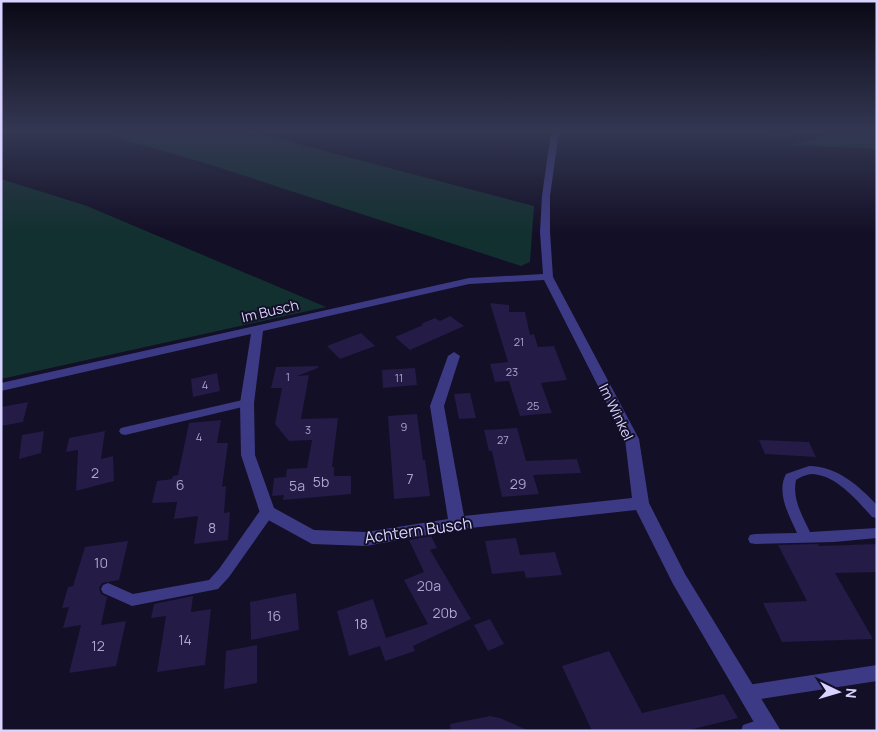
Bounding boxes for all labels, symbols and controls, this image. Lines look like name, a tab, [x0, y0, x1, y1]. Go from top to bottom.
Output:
street label: Im Busch	[239, 295, 300, 326]
house number: 21	[514, 334, 524, 349]
house number: 23	[506, 364, 518, 379]
house number: 1	[286, 369, 290, 384]
house number: 11	[395, 370, 403, 385]
house number: 4	[202, 377, 208, 392]
street label: Im Winkel	[595, 380, 638, 443]
house number: 25	[527, 398, 539, 413]
house number: 9	[401, 419, 408, 434]
house number: 3	[305, 422, 311, 437]
house number: 4	[196, 429, 202, 444]
house number: 27	[497, 432, 509, 447]
house number: 2	[91, 463, 99, 482]
house number: 7	[406, 469, 414, 488]
house number: 5b	[313, 472, 329, 491]
house number: 29	[510, 474, 526, 493]
house number: 6	[176, 475, 184, 494]
house number: 5a	[289, 476, 305, 495]
street label: Achtern Busch	[363, 512, 473, 548]
house number: 8	[208, 518, 216, 537]
house number: 10	[94, 553, 108, 572]
house number: 20a	[417, 576, 441, 595]
house number: 20b	[433, 603, 457, 622]
house number: 16	[267, 606, 281, 625]
house number: 18	[354, 614, 368, 633]
house number: 14	[178, 630, 192, 649]
house number: 12	[91, 636, 105, 655]
north arrow	[813, 667, 863, 717]
text: N	[842, 687, 861, 699]

